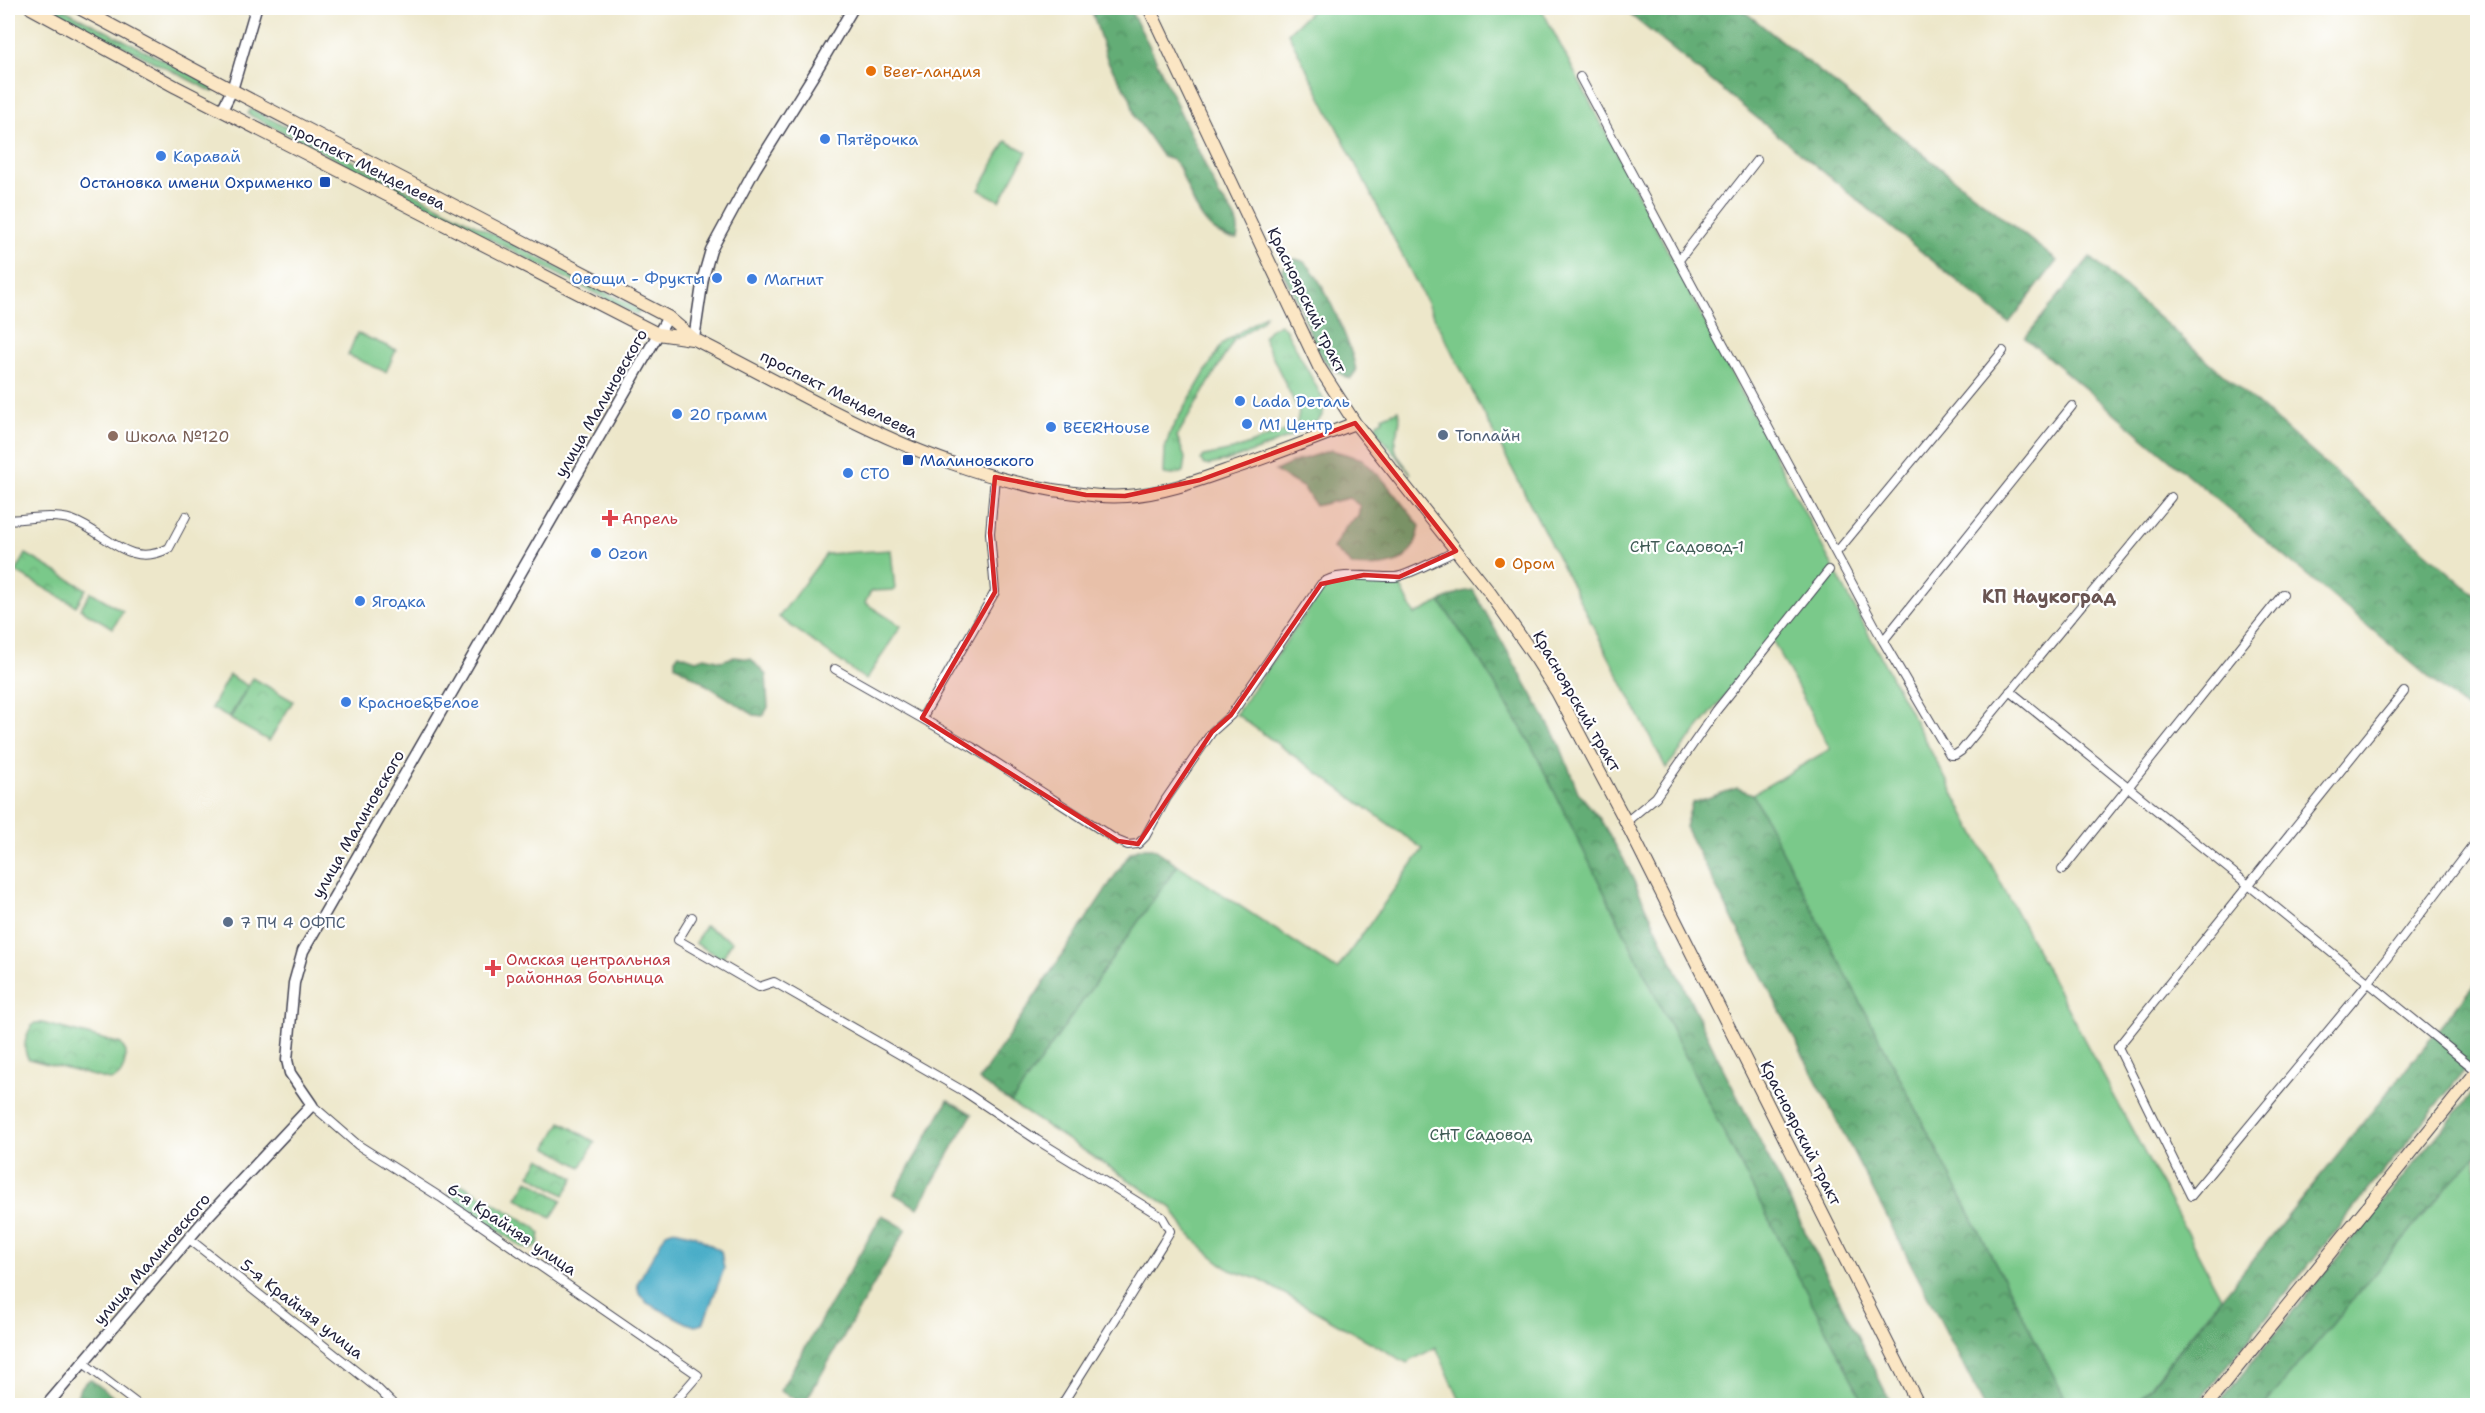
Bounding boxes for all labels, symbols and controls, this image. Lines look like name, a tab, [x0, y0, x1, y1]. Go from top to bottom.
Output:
place label: Beer-ландия	[883, 61, 981, 82]
marker: Beer-ландия	[864, 64, 878, 78]
street label: проспект Менделеева	[285, 117, 449, 215]
place label: Пятёрочка	[837, 129, 918, 150]
marker: Пятёрочка	[818, 132, 832, 146]
place label: Каравай	[173, 146, 241, 167]
marker: Каравай	[154, 149, 168, 163]
place label: Остановка имени Охрименко	[79, 172, 313, 193]
marker: Остановка имени Охрименко	[318, 175, 332, 189]
street label: Красноярский тракт	[1263, 224, 1352, 377]
place label: Овощи - Фрукты	[571, 268, 705, 289]
place label: Магнит	[764, 269, 825, 290]
marker: Овощи - Фрукты	[710, 271, 724, 285]
marker: Магнит	[745, 272, 759, 286]
street label: улица Малиновского	[550, 325, 652, 481]
street label: проспект Менделеева	[757, 345, 921, 443]
place label: Lada Dеталь	[1252, 391, 1350, 412]
marker: Lada Dеталь	[1233, 394, 1247, 408]
place label: 20 грамм	[689, 404, 767, 425]
marker: 20 грамм	[670, 407, 684, 421]
place label: М1 Центр	[1259, 414, 1333, 435]
place label: BEERHouse	[1063, 417, 1150, 438]
marker: М1 Центр	[1240, 417, 1254, 431]
marker: BEERHouse	[1044, 420, 1058, 434]
place label: Топлайн	[1455, 425, 1520, 446]
place label: Школа №120	[125, 426, 229, 447]
marker: Топлайн	[1436, 428, 1450, 442]
marker: Школа №120	[106, 429, 120, 443]
place label: Малиновского	[920, 450, 1034, 471]
marker: Малиновского	[901, 453, 915, 467]
place label: СТО	[860, 463, 890, 484]
marker: СТО	[841, 466, 855, 480]
place label: Апрель	[622, 508, 678, 529]
marker: Апрель	[603, 511, 617, 525]
park label: СНТ Садовод-1	[1630, 536, 1744, 557]
place label: Ozon	[608, 543, 648, 564]
marker: Ozon	[589, 546, 603, 560]
place label: Ором	[1512, 553, 1555, 574]
marker: Ором	[1493, 556, 1507, 570]
district label: КП Наукоград	[1982, 585, 2116, 609]
place label: Ягодка	[372, 591, 426, 612]
marker: Ягодка	[353, 594, 367, 608]
street label: Красноярский тракт	[1528, 627, 1626, 776]
place label: Красное&Белое	[358, 692, 479, 713]
marker: Красное&Белое	[339, 695, 353, 709]
street label: улица Малиновского	[307, 746, 409, 902]
place label: 7 ПЧ 4 ОФПС	[240, 912, 346, 933]
marker: 7 ПЧ 4 ОФПС	[221, 915, 235, 929]
place label: Омская центральная районная больница	[506, 949, 671, 988]
marker: Омская центральная районная больница	[484, 959, 502, 977]
street label: Красноярский тракт	[1755, 1057, 1847, 1210]
park label: СНТ Садовод	[1429, 1124, 1533, 1145]
street label: 6-я Крайняя улица	[443, 1178, 581, 1280]
street label: улица Малиновского	[89, 1189, 215, 1329]
street label: 5-я Крайняя улица	[236, 1254, 368, 1364]

